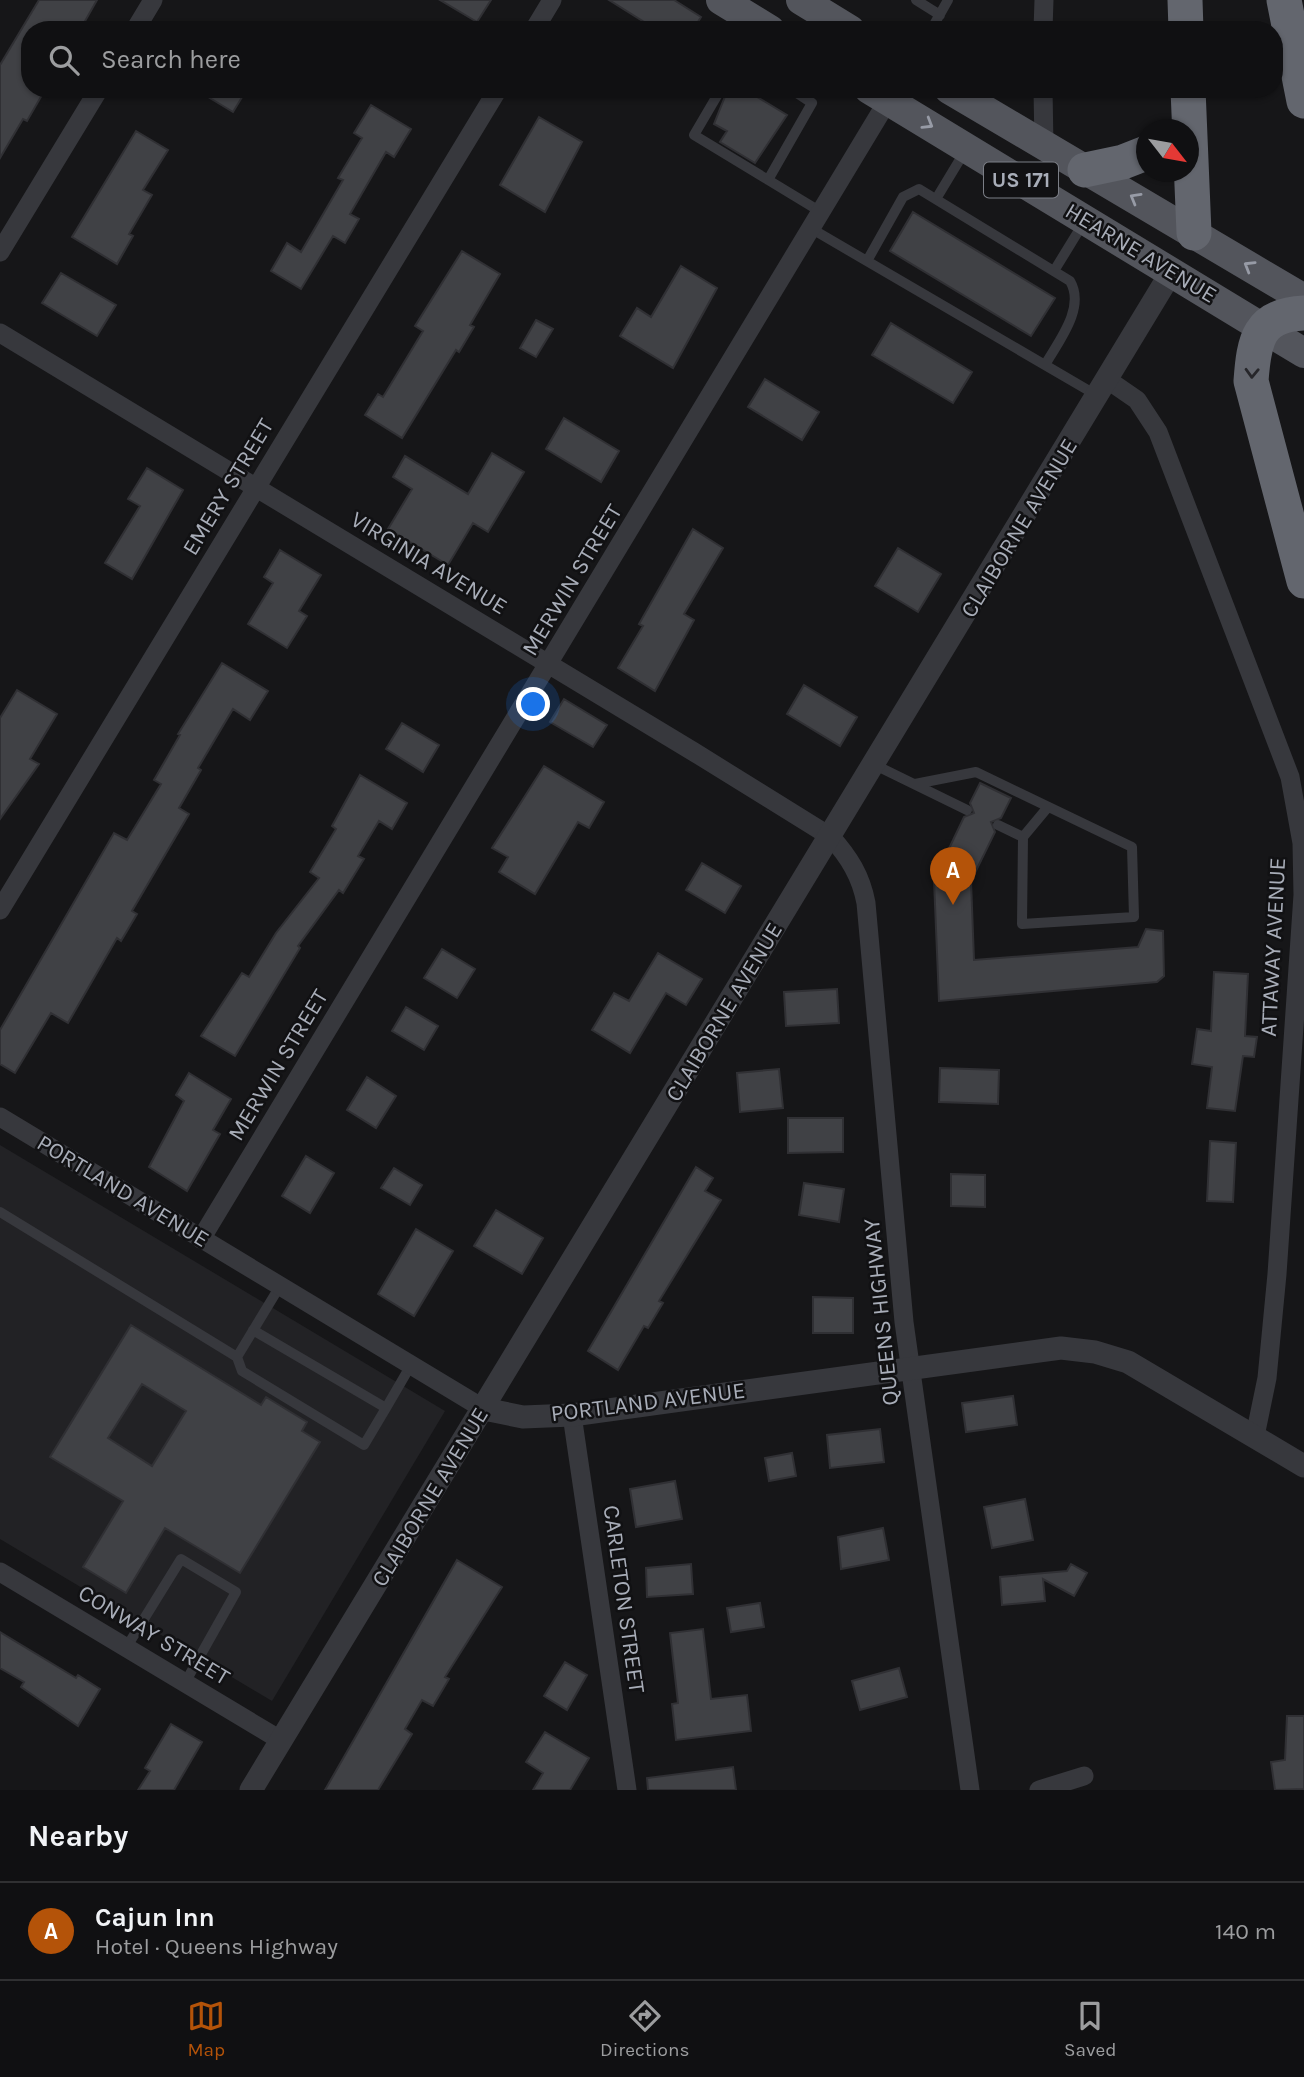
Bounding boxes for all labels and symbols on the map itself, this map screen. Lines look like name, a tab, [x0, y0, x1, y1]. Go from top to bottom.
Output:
one-way arrow	[920, 116, 933, 129]
north arrow	[1136, 119, 1199, 182]
road number: US 171	[984, 162, 1058, 198]
one-way arrow	[1129, 193, 1142, 206]
street label: HEARNE AVENUE	[1060, 197, 1222, 309]
one-way arrow	[1244, 261, 1257, 274]
one-way arrow	[1244, 368, 1259, 379]
street label: EMERY STREET	[177, 413, 280, 560]
street label: CLAIBORNE AVENUE	[955, 434, 1083, 622]
street label: MERWIN STREET	[516, 499, 628, 660]
street label: VIRGINIA AVENUE	[346, 506, 512, 620]
your location	[516, 687, 550, 721]
pin: A	[930, 847, 976, 905]
street label: ATTAWAY AVENUE	[1255, 857, 1291, 1037]
street label: CLAIBORNE AVENUE	[660, 918, 788, 1106]
street label: MERWIN STREET	[222, 984, 334, 1145]
street label: PORTLAND AVENUE	[32, 1129, 214, 1253]
street label: QUEENS HIGHWAY	[858, 1217, 904, 1407]
street label: PORTLAND AVENUE	[549, 1377, 747, 1427]
street label: CLAIBORNE AVENUE	[366, 1403, 494, 1591]
street label: CARLETON STREET	[597, 1503, 651, 1695]
street label: CONWAY STREET	[73, 1579, 235, 1691]

